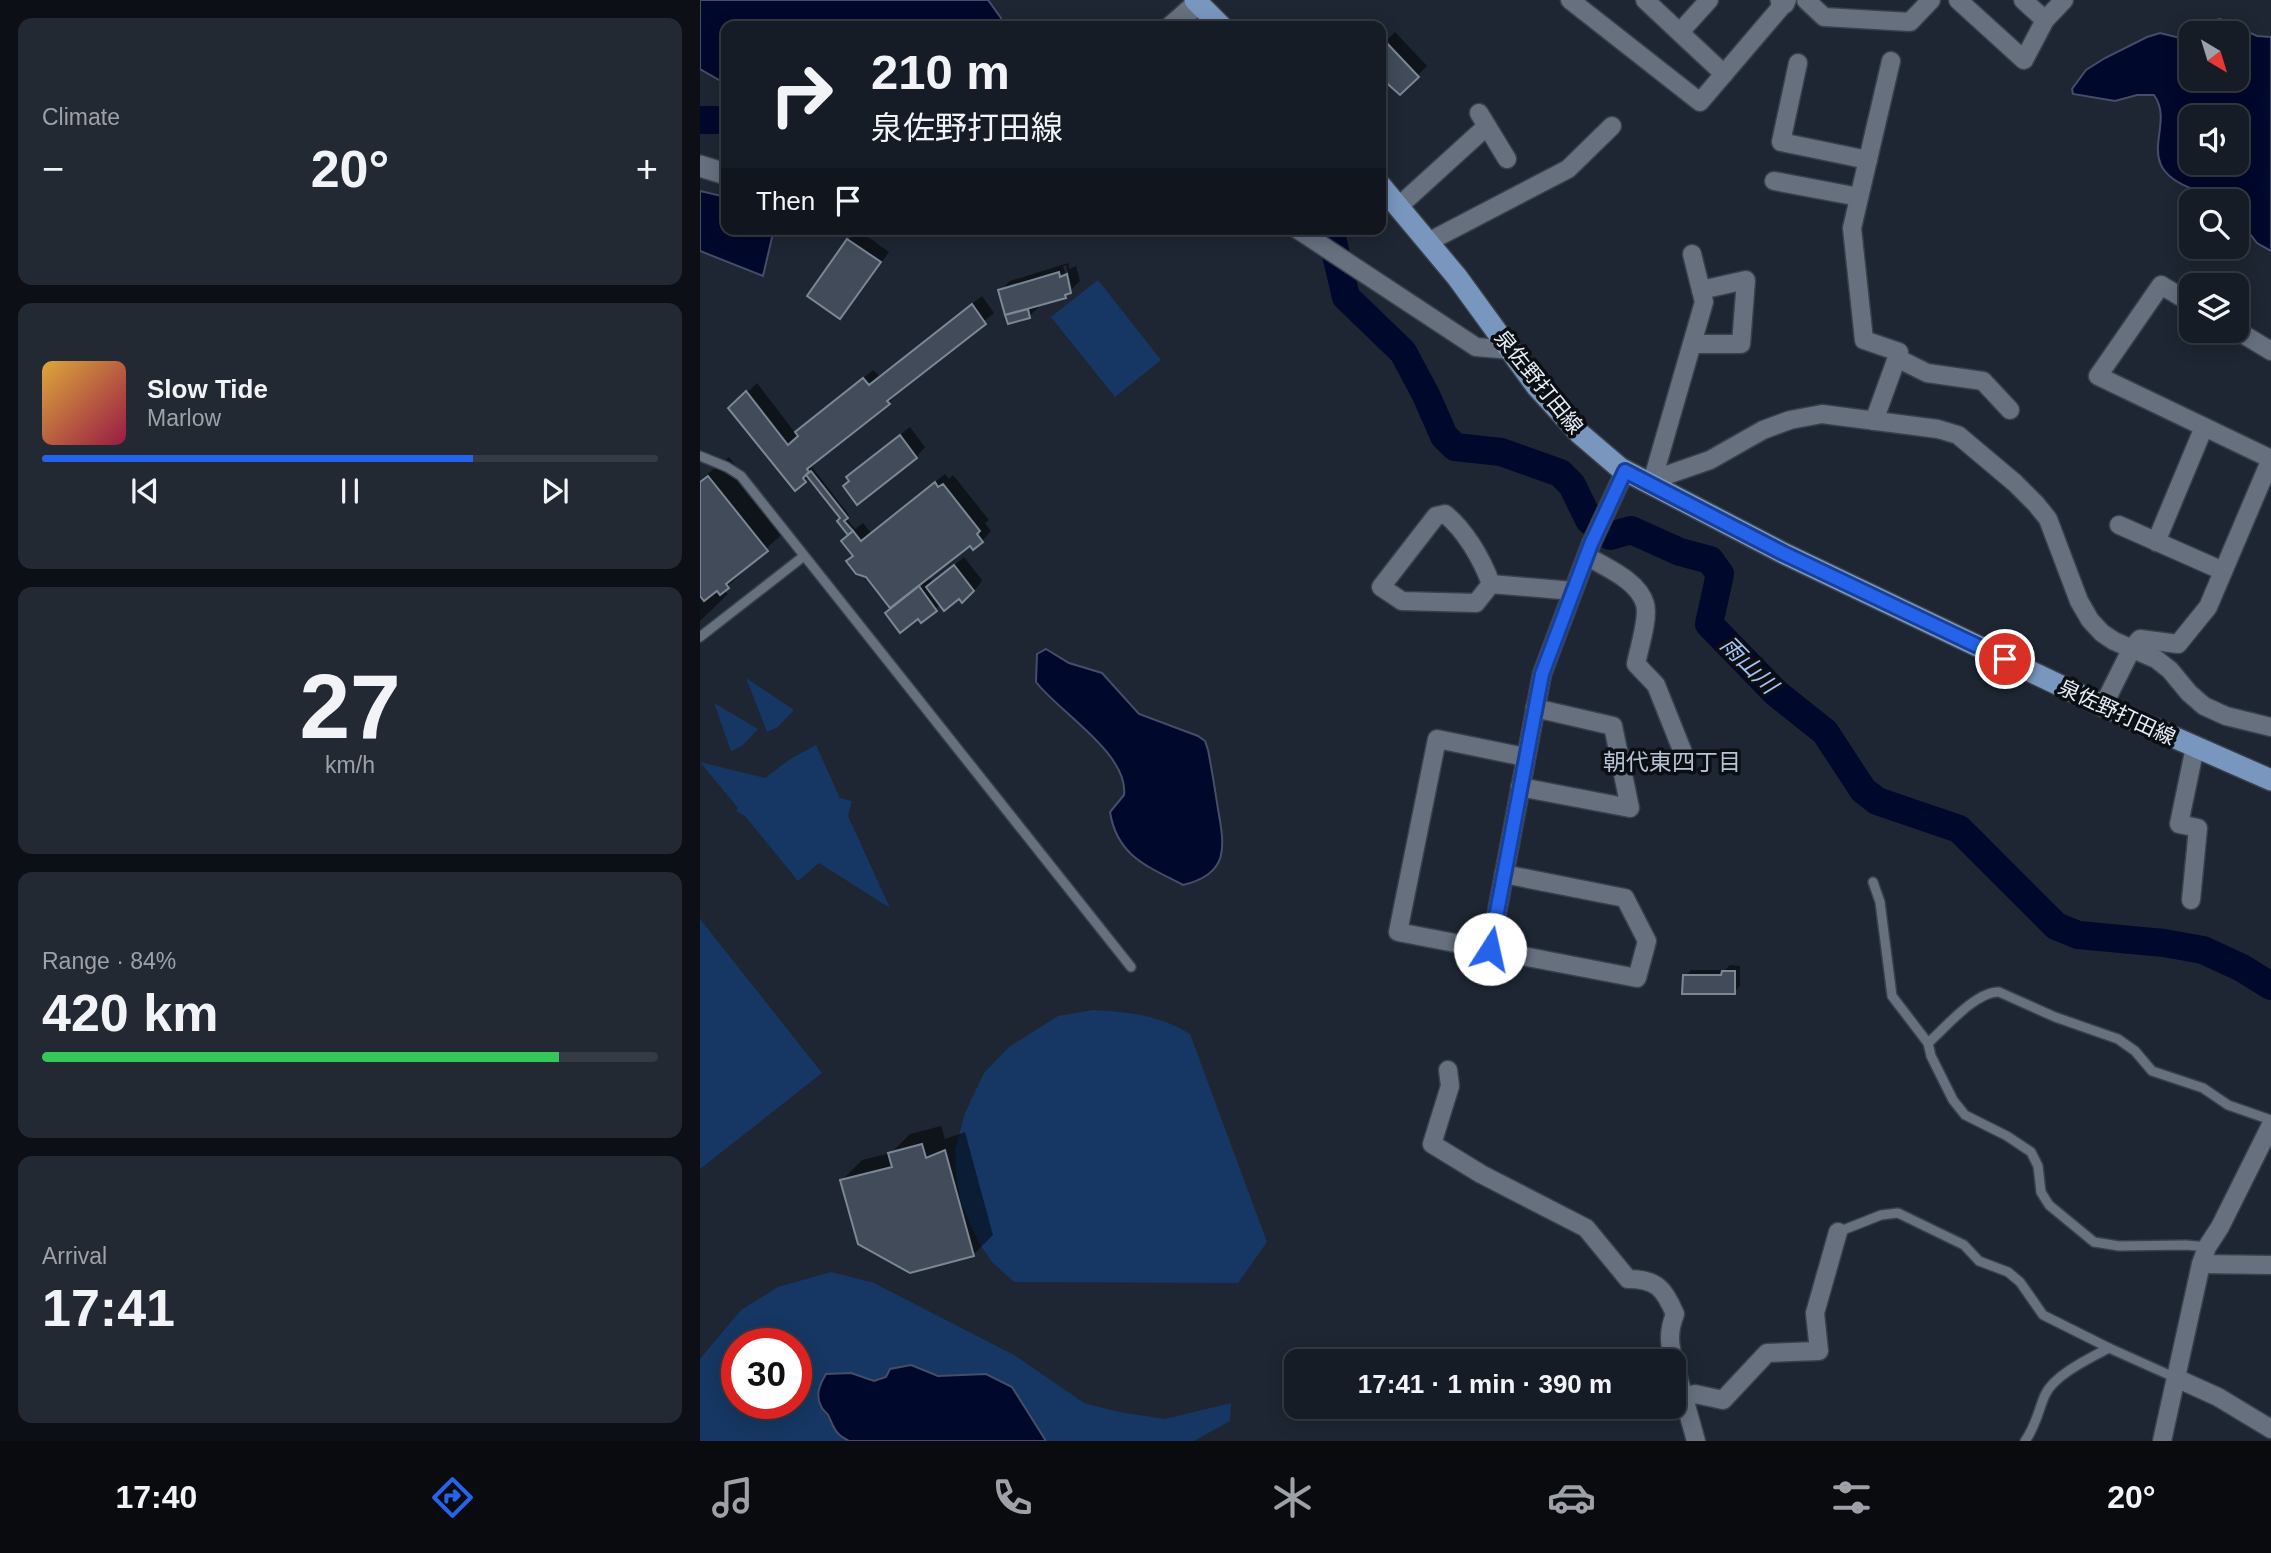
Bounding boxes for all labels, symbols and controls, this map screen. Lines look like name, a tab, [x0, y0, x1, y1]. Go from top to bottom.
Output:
north arrow	[2179, 21, 2249, 91]
map controls	[2179, 21, 2249, 343]
text: 210 m	[871, 45, 1010, 99]
icon: right	[756, 49, 847, 140]
text: Climate	[42, 104, 120, 130]
button: sound	[2179, 105, 2249, 175]
text: 泉佐野打田線	[871, 110, 1063, 146]
text: 20°	[311, 140, 389, 198]
text: −	[42, 148, 64, 190]
text: +	[636, 148, 658, 190]
icon: arrive	[829, 182, 867, 220]
text: Then	[756, 186, 815, 216]
button: search	[2179, 189, 2249, 259]
button: layers	[2179, 273, 2249, 343]
street label: 泉佐野打田線	[1490, 326, 1588, 438]
text: Slow Tide	[147, 374, 268, 404]
text: Marlow	[147, 405, 221, 431]
icon: previous	[126, 472, 164, 510]
icon: pause	[331, 472, 369, 510]
icon: next	[536, 472, 574, 510]
pin	[1975, 629, 2035, 689]
water label: 雨山川	[1715, 631, 1785, 701]
icon: arrive	[1986, 640, 2024, 678]
text: 27	[299, 656, 401, 757]
street label: 泉佐野打田線	[2055, 675, 2179, 749]
district label: 朝代東四丁目	[1603, 749, 1741, 775]
text: km/h	[325, 752, 375, 778]
position arrow	[1453, 912, 1527, 986]
text: Range · 84%	[42, 948, 176, 974]
text: 420 km	[42, 984, 218, 1042]
text: Arrival	[42, 1243, 107, 1269]
text: 17:41	[42, 1279, 175, 1337]
speed limit sign: 30	[721, 1328, 812, 1419]
text: 17:41 · 1 min · 390 m	[1358, 1369, 1612, 1399]
icon: directions	[428, 1473, 477, 1522]
icon: music	[708, 1473, 757, 1522]
icon: phone	[988, 1473, 1037, 1522]
icon: climate	[1268, 1473, 1317, 1522]
icon: car	[1547, 1473, 1596, 1522]
icon: filters	[1827, 1473, 1876, 1522]
text: 17:40	[115, 1479, 197, 1515]
text: 20°	[2107, 1479, 2156, 1515]

